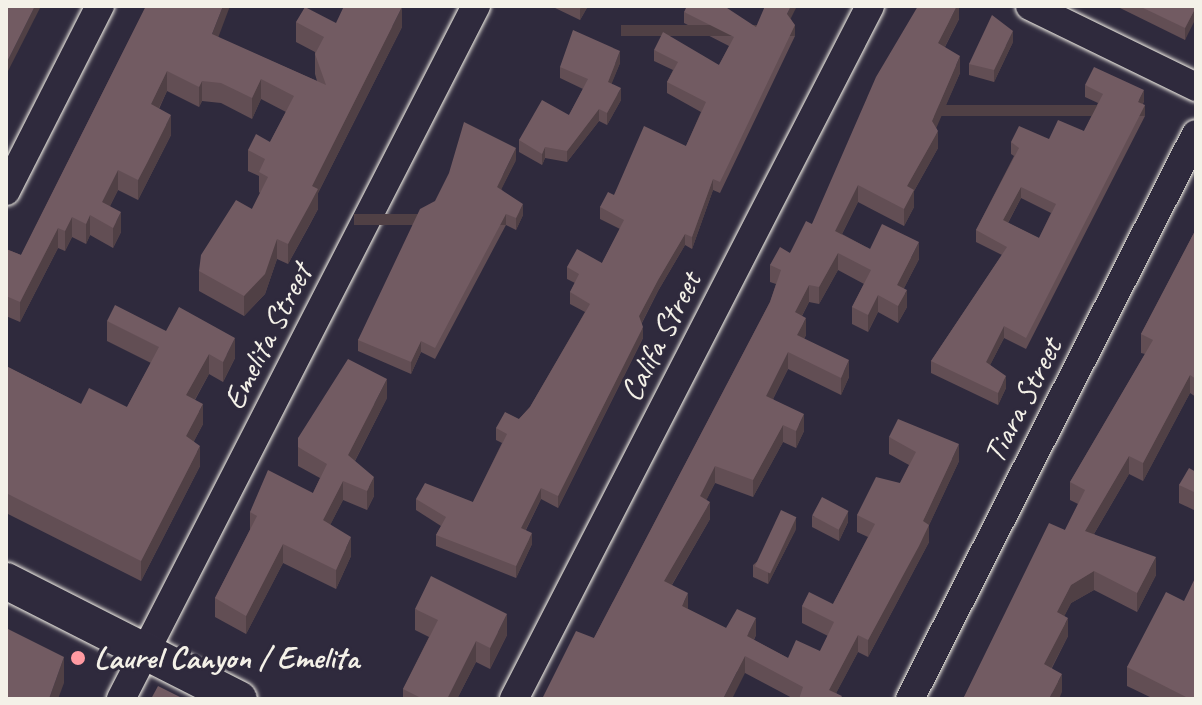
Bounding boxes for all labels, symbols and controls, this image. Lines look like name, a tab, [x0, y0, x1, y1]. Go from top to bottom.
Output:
street label: Emelita Street	[215, 258, 321, 416]
street label: Califa Street	[612, 266, 710, 408]
street label: Tiara Street	[975, 332, 1071, 470]
place label: Laurel Canyon / Emelita	[94, 639, 359, 677]
marker: Laurel Canyon / Emelita	[69, 649, 87, 667]

